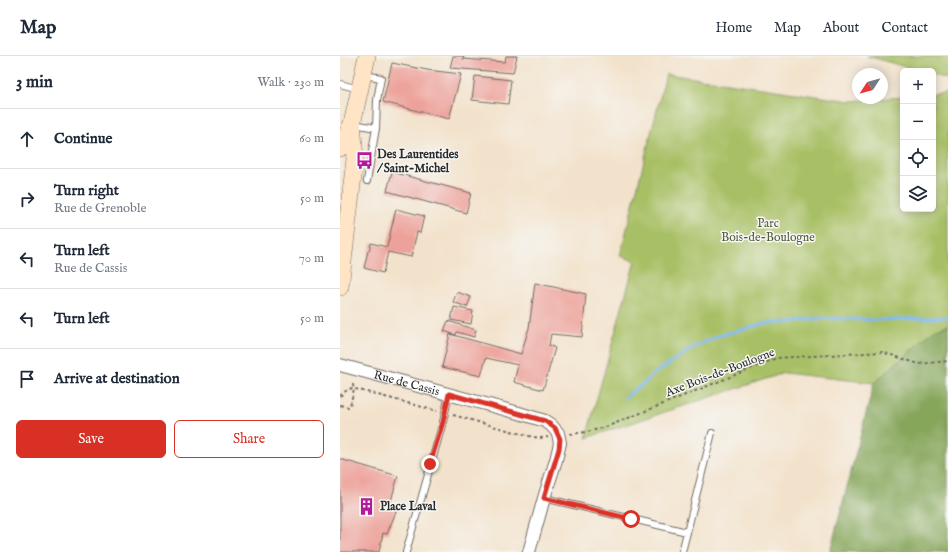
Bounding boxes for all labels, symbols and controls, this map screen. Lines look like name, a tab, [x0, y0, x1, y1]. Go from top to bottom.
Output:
text: Map	[20, 16, 56, 40]
text: Home	[716, 19, 752, 37]
text: Map	[774, 19, 801, 37]
text: About	[823, 19, 859, 37]
text: Contact	[881, 19, 928, 37]
north arrow	[852, 68, 888, 104]
map controls	[900, 68, 936, 212]
button: +	[900, 68, 936, 104]
text: 3 min	[16, 72, 53, 93]
text: Walk · 230 m	[258, 74, 324, 91]
button: −	[900, 104, 936, 140]
icon: ahead	[16, 128, 38, 150]
text: Continue	[54, 129, 112, 148]
text: 60 m	[299, 130, 324, 147]
button: locate	[900, 140, 936, 176]
place label: Des Laurentides / Saint-Michel	[376, 147, 459, 176]
bus stop icon: Des Laurentides / Saint-Michel	[354, 151, 374, 171]
button: layers	[900, 176, 936, 212]
text: Turn right	[54, 181, 119, 200]
icon: right	[16, 188, 38, 210]
text: 50 m	[300, 190, 324, 207]
text: Rue de Grenoble	[54, 200, 146, 217]
park label: Parc Bois-de-Boulogne	[721, 216, 815, 245]
text: Turn left	[54, 241, 110, 260]
icon: left	[16, 248, 38, 270]
text: 70 m	[299, 250, 324, 267]
text: Rue de Cassis	[54, 260, 127, 277]
icon: left	[16, 308, 38, 330]
text: Turn left	[54, 309, 110, 328]
text: 50 m	[300, 310, 324, 327]
street label: Axe Bois-de-Boulogne	[663, 345, 777, 401]
street label: Rue de Cassis	[372, 367, 441, 399]
icon: arrive	[16, 368, 38, 390]
text: Arrive at destination	[54, 369, 180, 388]
button: Save	[16, 420, 166, 458]
button: Share	[174, 420, 324, 458]
route end	[421, 455, 439, 473]
building icon: Place Laval	[357, 496, 377, 516]
place label: Place Laval	[380, 499, 437, 514]
route start	[622, 510, 640, 528]

